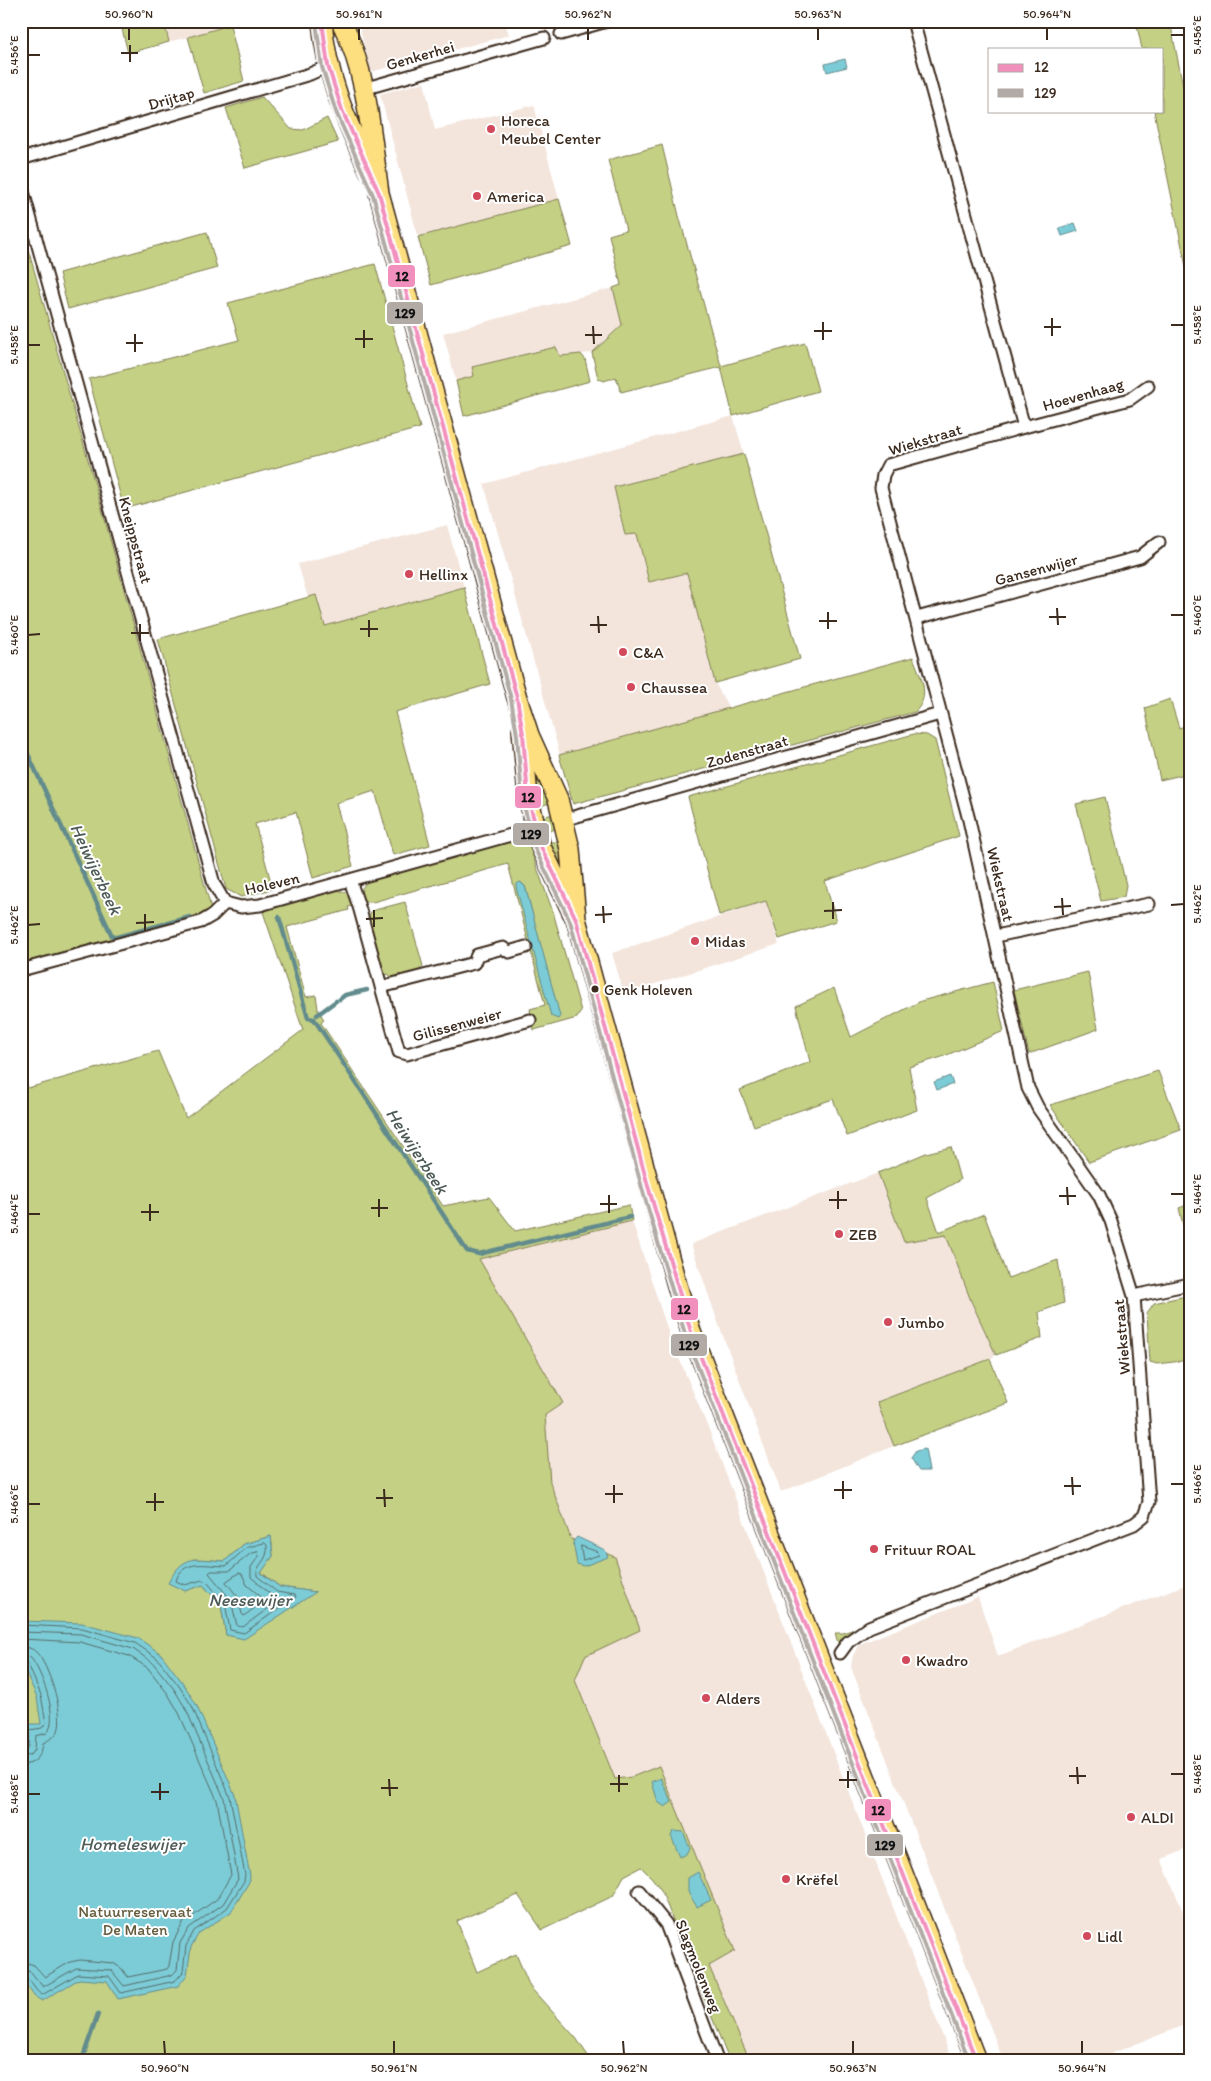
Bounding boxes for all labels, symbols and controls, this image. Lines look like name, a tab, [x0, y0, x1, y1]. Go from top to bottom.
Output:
text: 50.960°N	[105, 7, 153, 21]
text: 50.961°N	[336, 7, 382, 21]
text: 50.962°N	[564, 7, 612, 21]
text: 50.963°N	[794, 7, 842, 21]
text: 50.964°N	[1023, 7, 1071, 21]
text: 5.456°E	[1190, 15, 1204, 55]
text: 5.456°E	[7, 35, 21, 75]
street label: Genkerhei	[384, 37, 457, 74]
legend	[988, 48, 1164, 112]
text: 12	[1034, 58, 1049, 76]
street label: Drijtap	[146, 83, 197, 114]
text: 129	[1034, 84, 1057, 102]
place label: Horeca Meubel Center	[501, 111, 601, 148]
marker: Horeca Meubel Center	[485, 123, 497, 135]
place label: America	[487, 187, 545, 206]
marker: America	[471, 190, 483, 202]
line badge: 12	[387, 264, 416, 288]
text: 12	[395, 268, 410, 285]
line badge: 129	[386, 301, 424, 325]
text: 129	[394, 305, 416, 322]
text: 5.458°E	[1190, 305, 1204, 345]
text: 5.458°E	[7, 325, 21, 365]
street label: Hoevenhaag	[1040, 374, 1127, 415]
street label: Wiekstraat	[886, 419, 964, 460]
street label: Kneippstraat	[115, 495, 156, 586]
street label: Gansenwijer	[993, 549, 1080, 590]
place label: Hellinx	[419, 565, 468, 584]
marker: Hellinx	[403, 568, 415, 580]
text: 5.460°E	[1190, 594, 1204, 635]
text: 5.460°E	[7, 614, 21, 655]
place label: C&A	[633, 643, 664, 662]
marker: C&A	[617, 646, 629, 658]
place label: Chaussea	[641, 678, 708, 697]
marker: Chaussea	[625, 681, 637, 693]
street label: Zodenstraat	[704, 731, 790, 772]
line badge: 12	[514, 785, 542, 809]
text: 12	[521, 789, 536, 806]
water label: Heiwijerbeek	[65, 820, 128, 920]
line badge: 129	[512, 822, 550, 846]
text: 129	[520, 826, 542, 843]
street label: Wiekstraat	[983, 845, 1018, 923]
street label: Holeven	[243, 868, 301, 899]
text: 5.462°E	[1190, 884, 1204, 924]
text: 5.462°E	[7, 905, 21, 945]
place label: Midas	[705, 932, 746, 951]
marker: Midas	[689, 935, 701, 947]
place label: Genk Holeven	[604, 981, 693, 999]
marker: Genk Holeven	[590, 984, 600, 994]
street label: Gilissenweier	[410, 1003, 504, 1046]
water label: Heiwijerbeek	[381, 1104, 454, 1200]
text: 5.464°E	[1190, 1174, 1204, 1214]
text: 5.464°E	[7, 1194, 21, 1234]
place label: ZEB	[849, 1225, 877, 1244]
marker: ZEB	[833, 1228, 845, 1240]
line badge: 12	[670, 1297, 699, 1321]
street label: Wiekstraat	[1109, 1298, 1134, 1376]
text: 12	[677, 1301, 692, 1318]
place label: Jumbo	[898, 1313, 944, 1332]
marker: Jumbo	[882, 1316, 894, 1328]
line badge: 129	[670, 1333, 708, 1357]
text: 129	[678, 1337, 700, 1354]
text: 5.466°E	[1190, 1464, 1204, 1504]
text: 5.466°E	[7, 1484, 21, 1524]
place label: Frituur ROAL	[884, 1540, 976, 1559]
marker: Frituur ROAL	[868, 1543, 880, 1555]
water label: Neesewijer	[209, 1589, 293, 1611]
place label: Kwadro	[916, 1651, 968, 1670]
marker: Kwadro	[900, 1654, 912, 1666]
place label: Alders	[716, 1689, 760, 1708]
marker: Alders	[700, 1692, 712, 1704]
text: 5.468°E	[1190, 1754, 1204, 1794]
text: 5.468°E	[7, 1774, 21, 1814]
line badge: 12	[864, 1798, 892, 1822]
text: 12	[871, 1802, 886, 1819]
place label: ALDI	[1141, 1808, 1174, 1827]
marker: ALDI	[1125, 1811, 1137, 1823]
water label: Homeleswijer	[80, 1833, 186, 1855]
line badge: 129	[866, 1833, 904, 1857]
text: 129	[874, 1837, 896, 1854]
place label: Krëfel	[796, 1870, 839, 1889]
marker: Krëfel	[780, 1873, 792, 1885]
park label: Natuurreservaat De Maten	[78, 1902, 192, 1939]
street label: Slagmolenweg	[671, 1917, 726, 2016]
place label: Lidl	[1097, 1927, 1123, 1946]
marker: Lidl	[1081, 1930, 1093, 1942]
text: 50.960°N	[141, 2061, 189, 2075]
text: 50.961°N	[371, 2061, 417, 2075]
text: 50.962°N	[600, 2061, 648, 2075]
text: 50.963°N	[829, 2061, 877, 2075]
text: 50.964°N	[1058, 2061, 1106, 2075]

